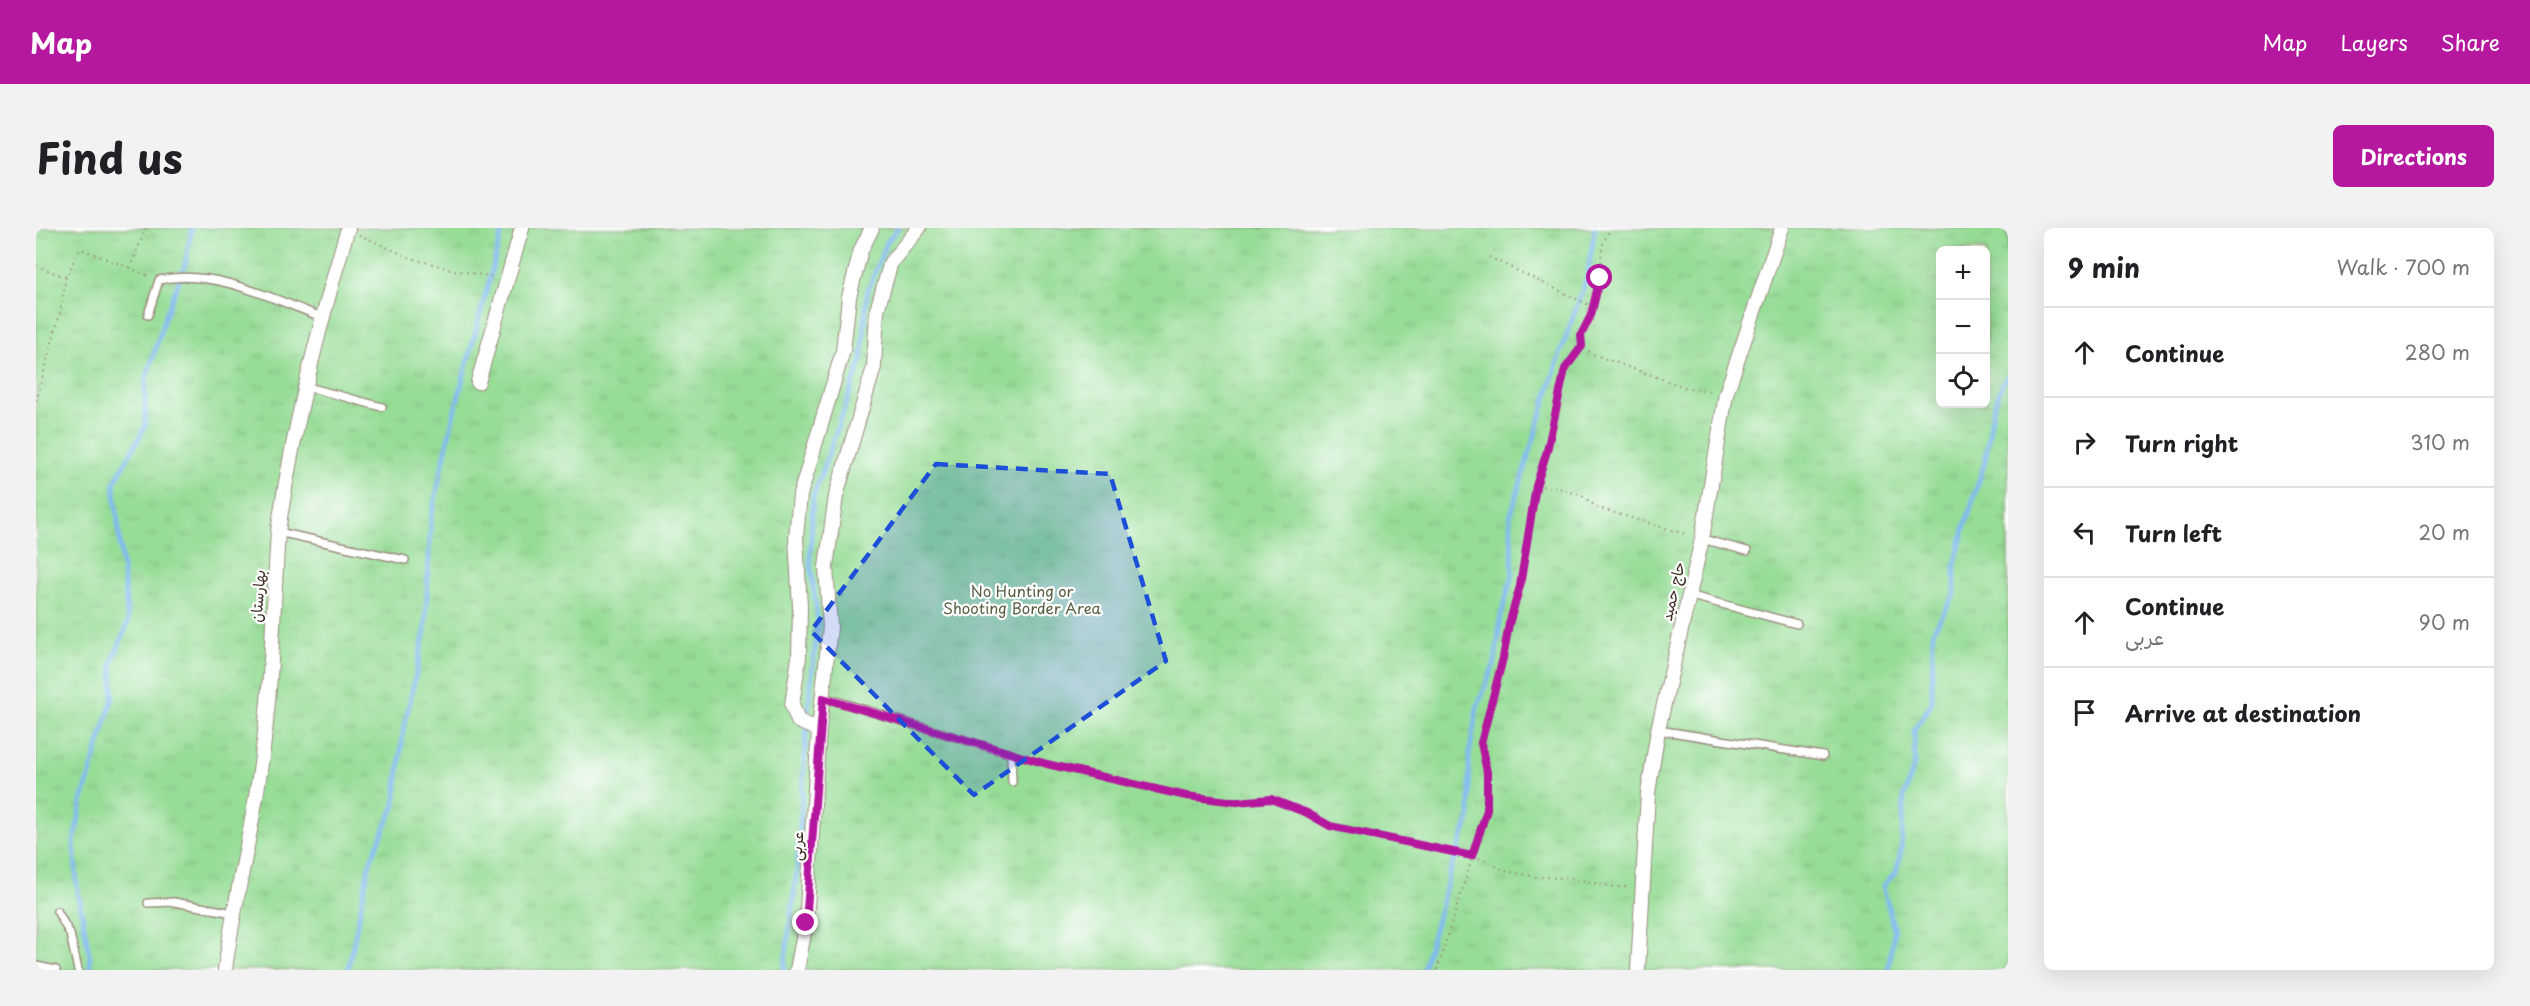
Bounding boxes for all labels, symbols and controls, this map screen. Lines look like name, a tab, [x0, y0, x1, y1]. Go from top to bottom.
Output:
text: Map	[30, 21, 92, 64]
text: Map	[2263, 26, 2307, 58]
text: Layers	[2340, 26, 2408, 58]
text: Share	[2441, 26, 2500, 58]
text: Find us	[36, 125, 183, 188]
button: Directions	[2333, 125, 2494, 187]
map controls	[1936, 246, 1990, 408]
button: +	[1936, 246, 1990, 300]
text: 9 min	[2068, 248, 2140, 287]
text: Walk · 700 m	[2337, 252, 2470, 282]
route start	[1586, 264, 1612, 290]
button: −	[1936, 300, 1990, 354]
icon: ahead	[2068, 336, 2101, 369]
text: Continue	[2125, 336, 2224, 369]
text: 280 m	[2405, 337, 2470, 367]
button: locate	[1936, 354, 1990, 408]
icon: right	[2068, 426, 2101, 459]
text: Turn right	[2125, 426, 2238, 459]
text: 310 m	[2410, 427, 2470, 457]
icon: left	[2068, 516, 2101, 549]
text: Turn left	[2125, 516, 2222, 549]
text: 20 m	[2418, 517, 2470, 547]
street label: حاج حمید	[1654, 559, 1690, 623]
street label: بهارستان	[244, 569, 270, 623]
park label: No Hunting or Shooting Border Area	[943, 579, 1102, 619]
text: Continue	[2125, 589, 2224, 622]
icon: ahead	[2068, 606, 2101, 639]
text: 90 m	[2419, 607, 2470, 637]
text: عربی	[2125, 622, 2164, 652]
icon: arrive	[2068, 696, 2101, 729]
text: Arrive at destination	[2125, 696, 2361, 729]
street label: عربی	[783, 830, 809, 862]
route end	[792, 909, 818, 935]

